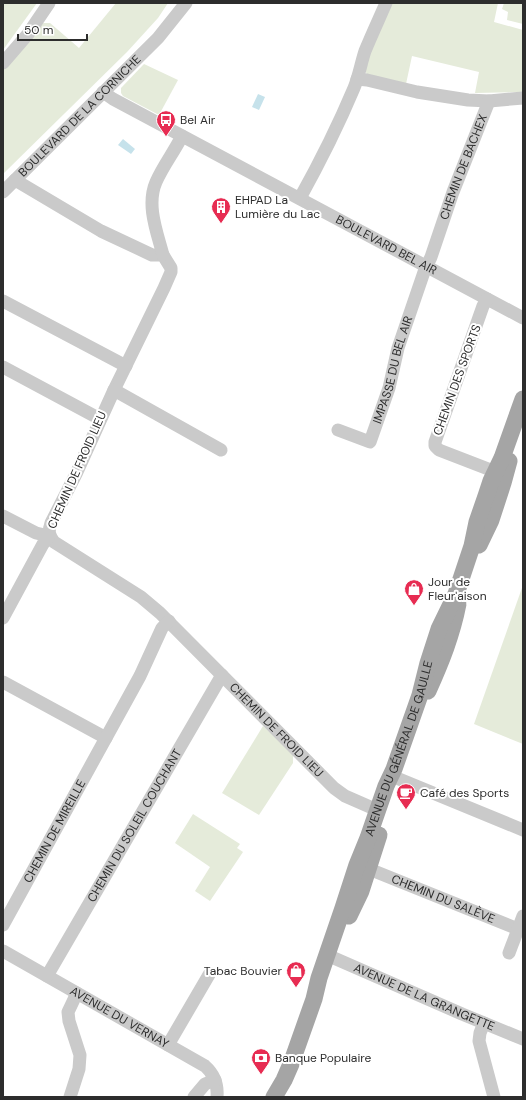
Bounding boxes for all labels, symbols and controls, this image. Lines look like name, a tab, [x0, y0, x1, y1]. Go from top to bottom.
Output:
scale bar	[18, 16, 87, 42]
text: 50 m	[24, 22, 53, 38]
street label: BOULEVARD DE LA CORNICHE	[15, 51, 144, 180]
bus stop icon: Bel Air	[155, 109, 177, 137]
place label: Bel Air	[180, 112, 216, 128]
street label: CHEMIN DE BACHEX	[436, 112, 491, 222]
place label: EHPAD La Lumière du Lac	[235, 192, 320, 222]
building icon: EHPAD La Lumière du Lac	[210, 196, 232, 224]
street label: BOULEVARD BEL AIR	[333, 211, 440, 279]
street label: IMPASSE DU BEL AIR	[369, 314, 416, 426]
street label: CHEMIN DES SPORTS	[429, 322, 485, 438]
street label: CHEMIN DE FROID LIEU	[44, 409, 110, 531]
place label: Jour de Fleur'aison	[428, 574, 487, 604]
shop icon: Jour de Fleur'aison	[403, 578, 425, 606]
street label: AVENUE DU GÉNÉRAL DE GAULLE	[361, 659, 436, 838]
street label: CHEMIN DE FROID LIEU	[226, 679, 327, 781]
street label: CHEMIN DU SOLEIL COUCHANT	[84, 746, 185, 905]
street label: CHEMIN DE MIREILLE	[20, 777, 89, 886]
cafe icon: Café des Sports	[395, 782, 417, 810]
place label: Café des Sports	[420, 785, 509, 801]
street label: CHEMIN DU SALÈVE	[389, 871, 498, 927]
shop icon: Tabac Bouvier	[285, 960, 307, 988]
street label: AVENUE DE LA GRANGETTE	[351, 960, 497, 1035]
place label: Tabac Bouvier	[204, 963, 283, 979]
street label: AVENUE DU VERNAY	[67, 983, 172, 1052]
bank icon: Banque Populaire	[250, 1047, 272, 1075]
place label: Banque Populaire	[275, 1050, 371, 1066]

